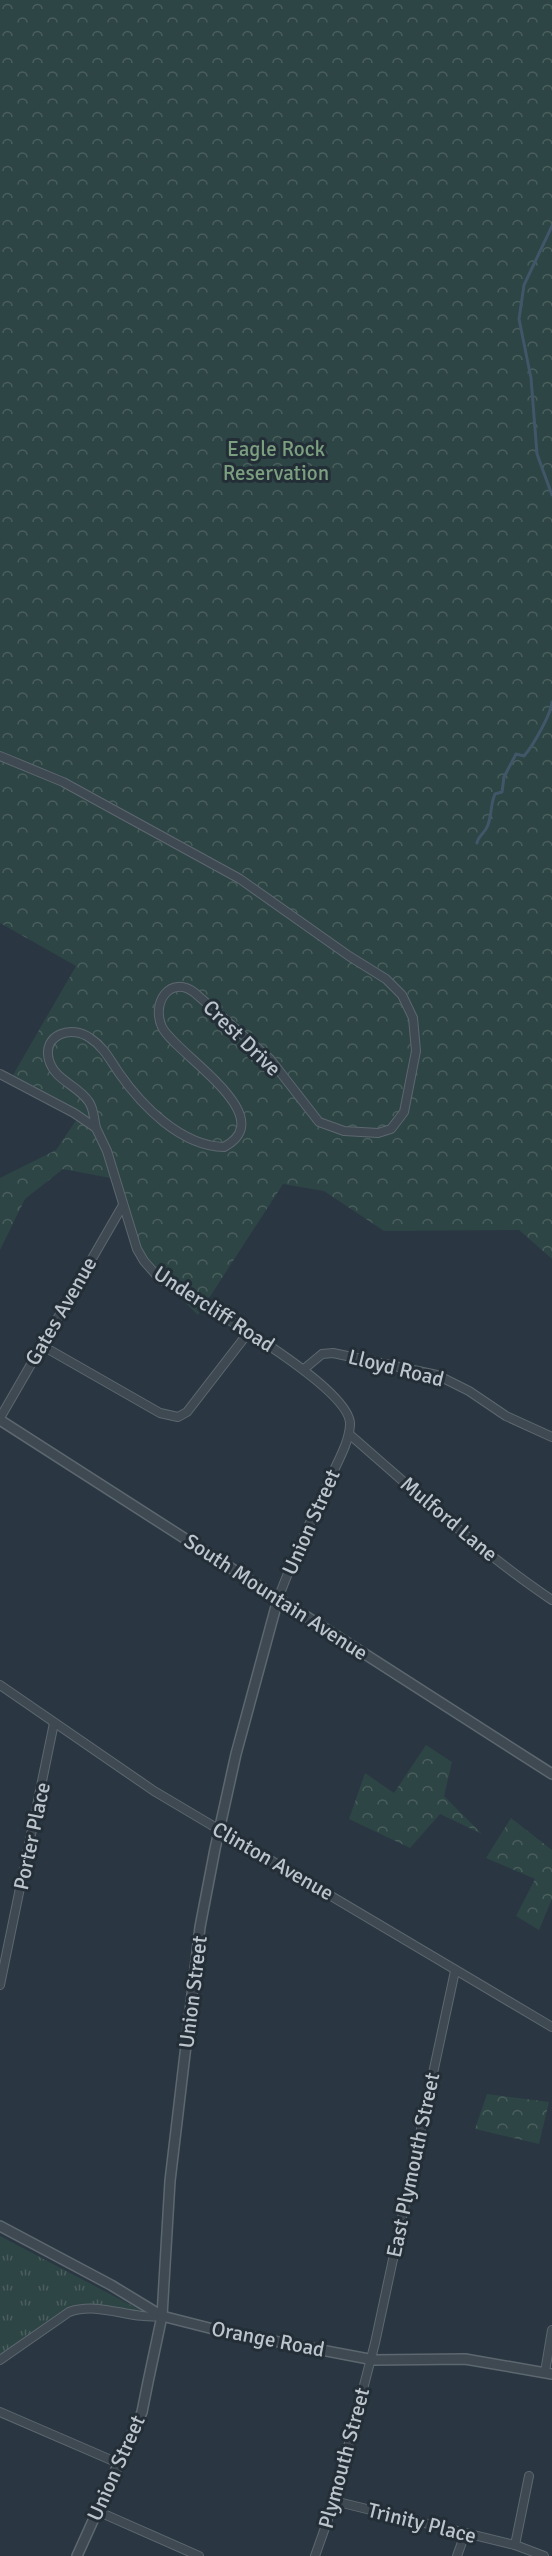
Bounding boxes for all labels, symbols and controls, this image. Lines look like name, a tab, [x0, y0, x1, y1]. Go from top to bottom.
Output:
park label: Eagle Rock Reservation	[223, 436, 329, 486]
street label: Crest Drive	[197, 994, 287, 1082]
street label: Gates Avenue	[19, 1252, 103, 1370]
street label: Undercliff Road	[149, 1260, 279, 1358]
street label: Lloyd Road	[345, 1344, 447, 1392]
street label: Union Street	[276, 1465, 346, 1579]
street label: Mulford Lane	[395, 1471, 503, 1567]
street label: South Mountain Avenue	[179, 1528, 373, 1666]
street label: Porter Place	[8, 1780, 56, 1892]
street label: Clinton Avenue	[208, 1816, 338, 1906]
street label: Union Street	[173, 1934, 213, 2050]
street label: East Plymouth Street	[381, 2070, 445, 2260]
street label: Orange Road	[209, 2315, 327, 2363]
street label: Plymouth Street	[313, 2385, 375, 2531]
street label: Union Street	[81, 2411, 151, 2525]
street label: Trinity Place	[365, 2497, 479, 2549]

